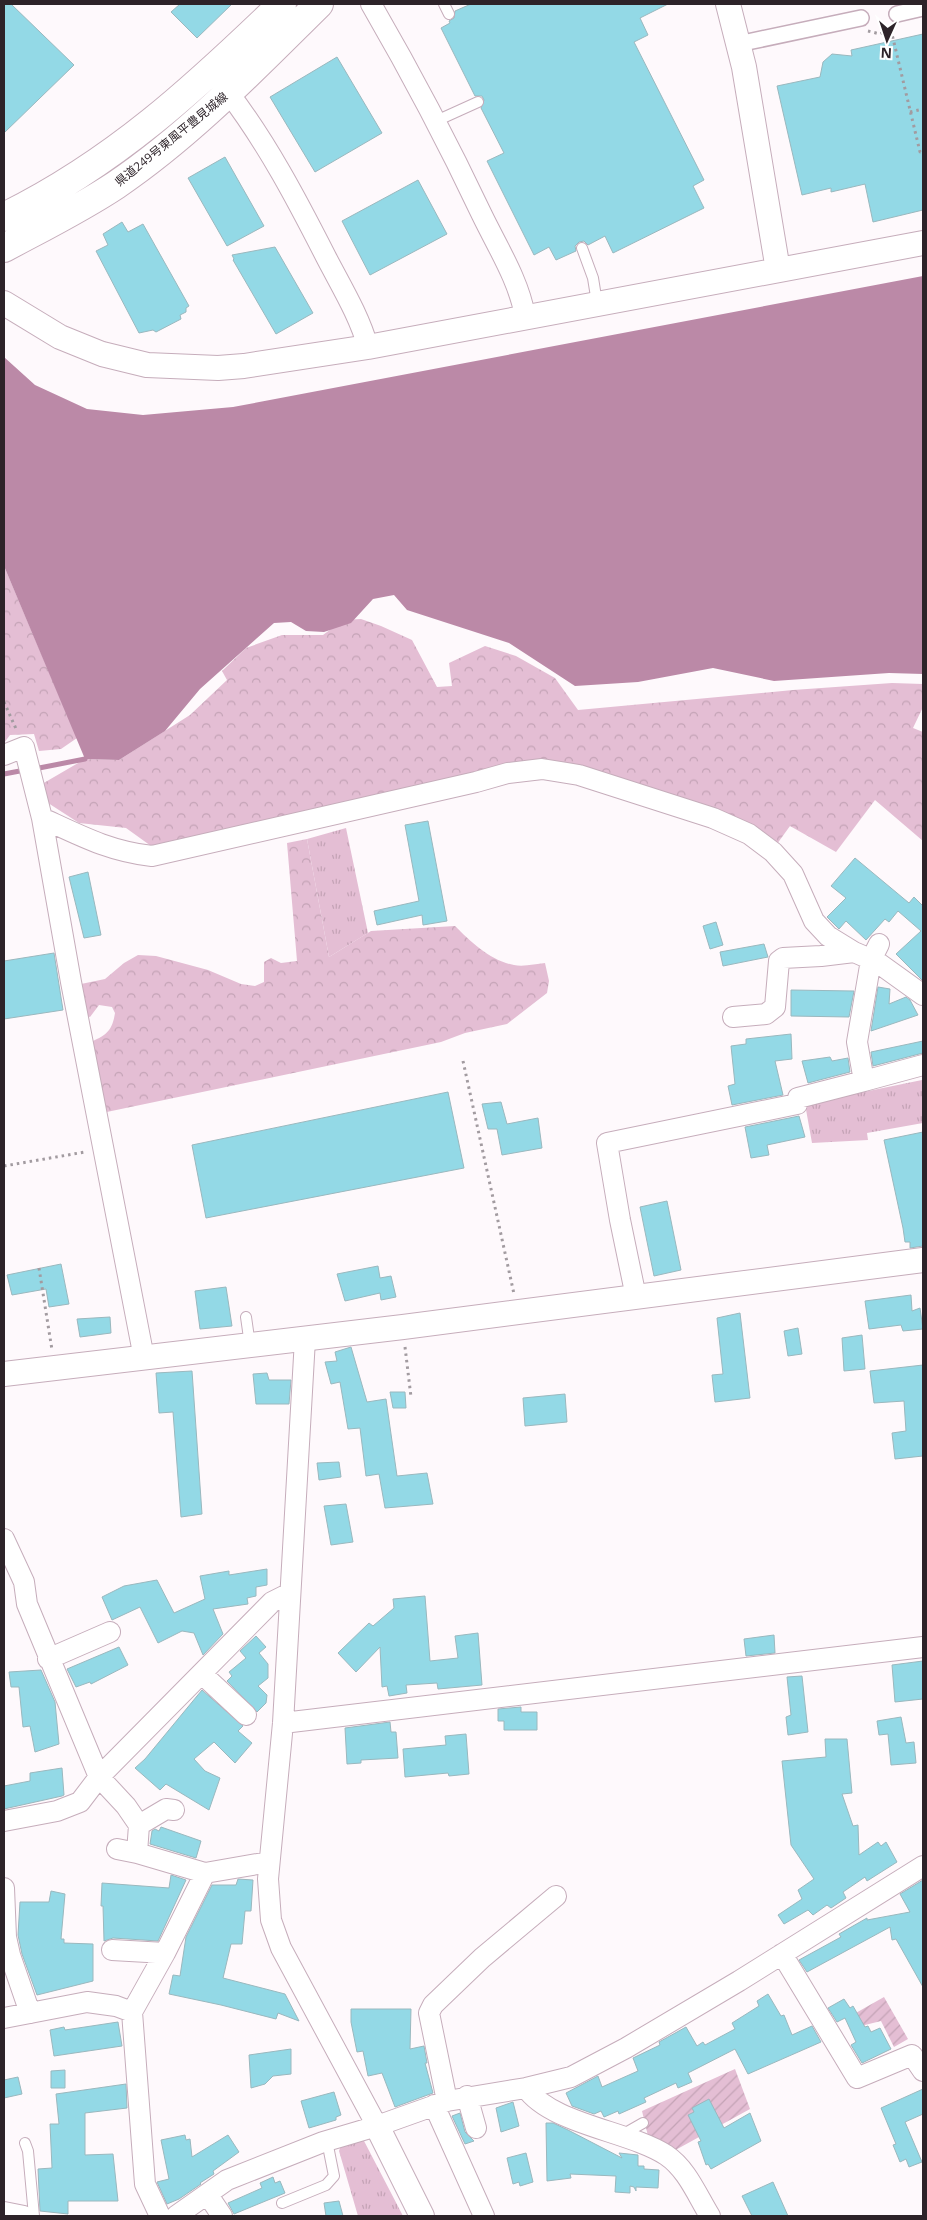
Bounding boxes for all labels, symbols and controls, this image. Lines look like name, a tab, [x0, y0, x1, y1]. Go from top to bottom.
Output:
north arrow	[862, 15, 912, 65]
text: N	[880, 44, 892, 63]
street label: 県道249号東風平豊見城線	[111, 88, 231, 190]

